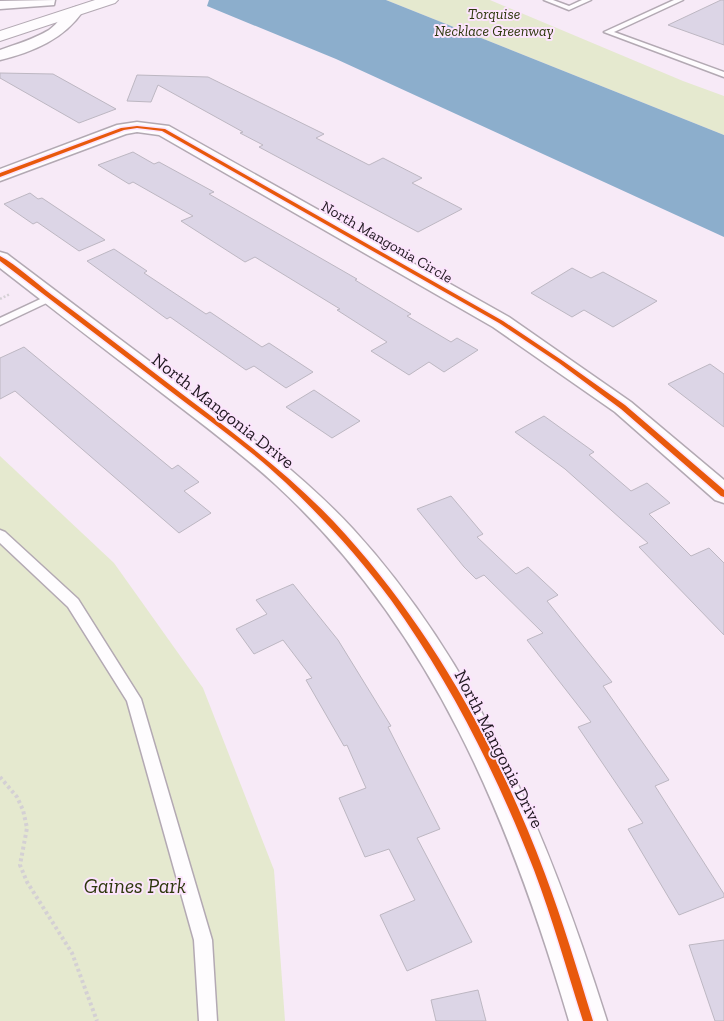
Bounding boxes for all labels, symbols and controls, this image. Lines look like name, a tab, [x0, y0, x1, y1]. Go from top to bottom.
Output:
park label: Torquise Necklace Greenway	[434, 5, 554, 40]
street label: North Mangonia Circle	[318, 197, 456, 287]
street label: North Mangonia Drive	[147, 349, 299, 473]
street label: North Mangonia Drive	[450, 666, 548, 832]
park label: Gaines Park	[84, 873, 186, 898]

